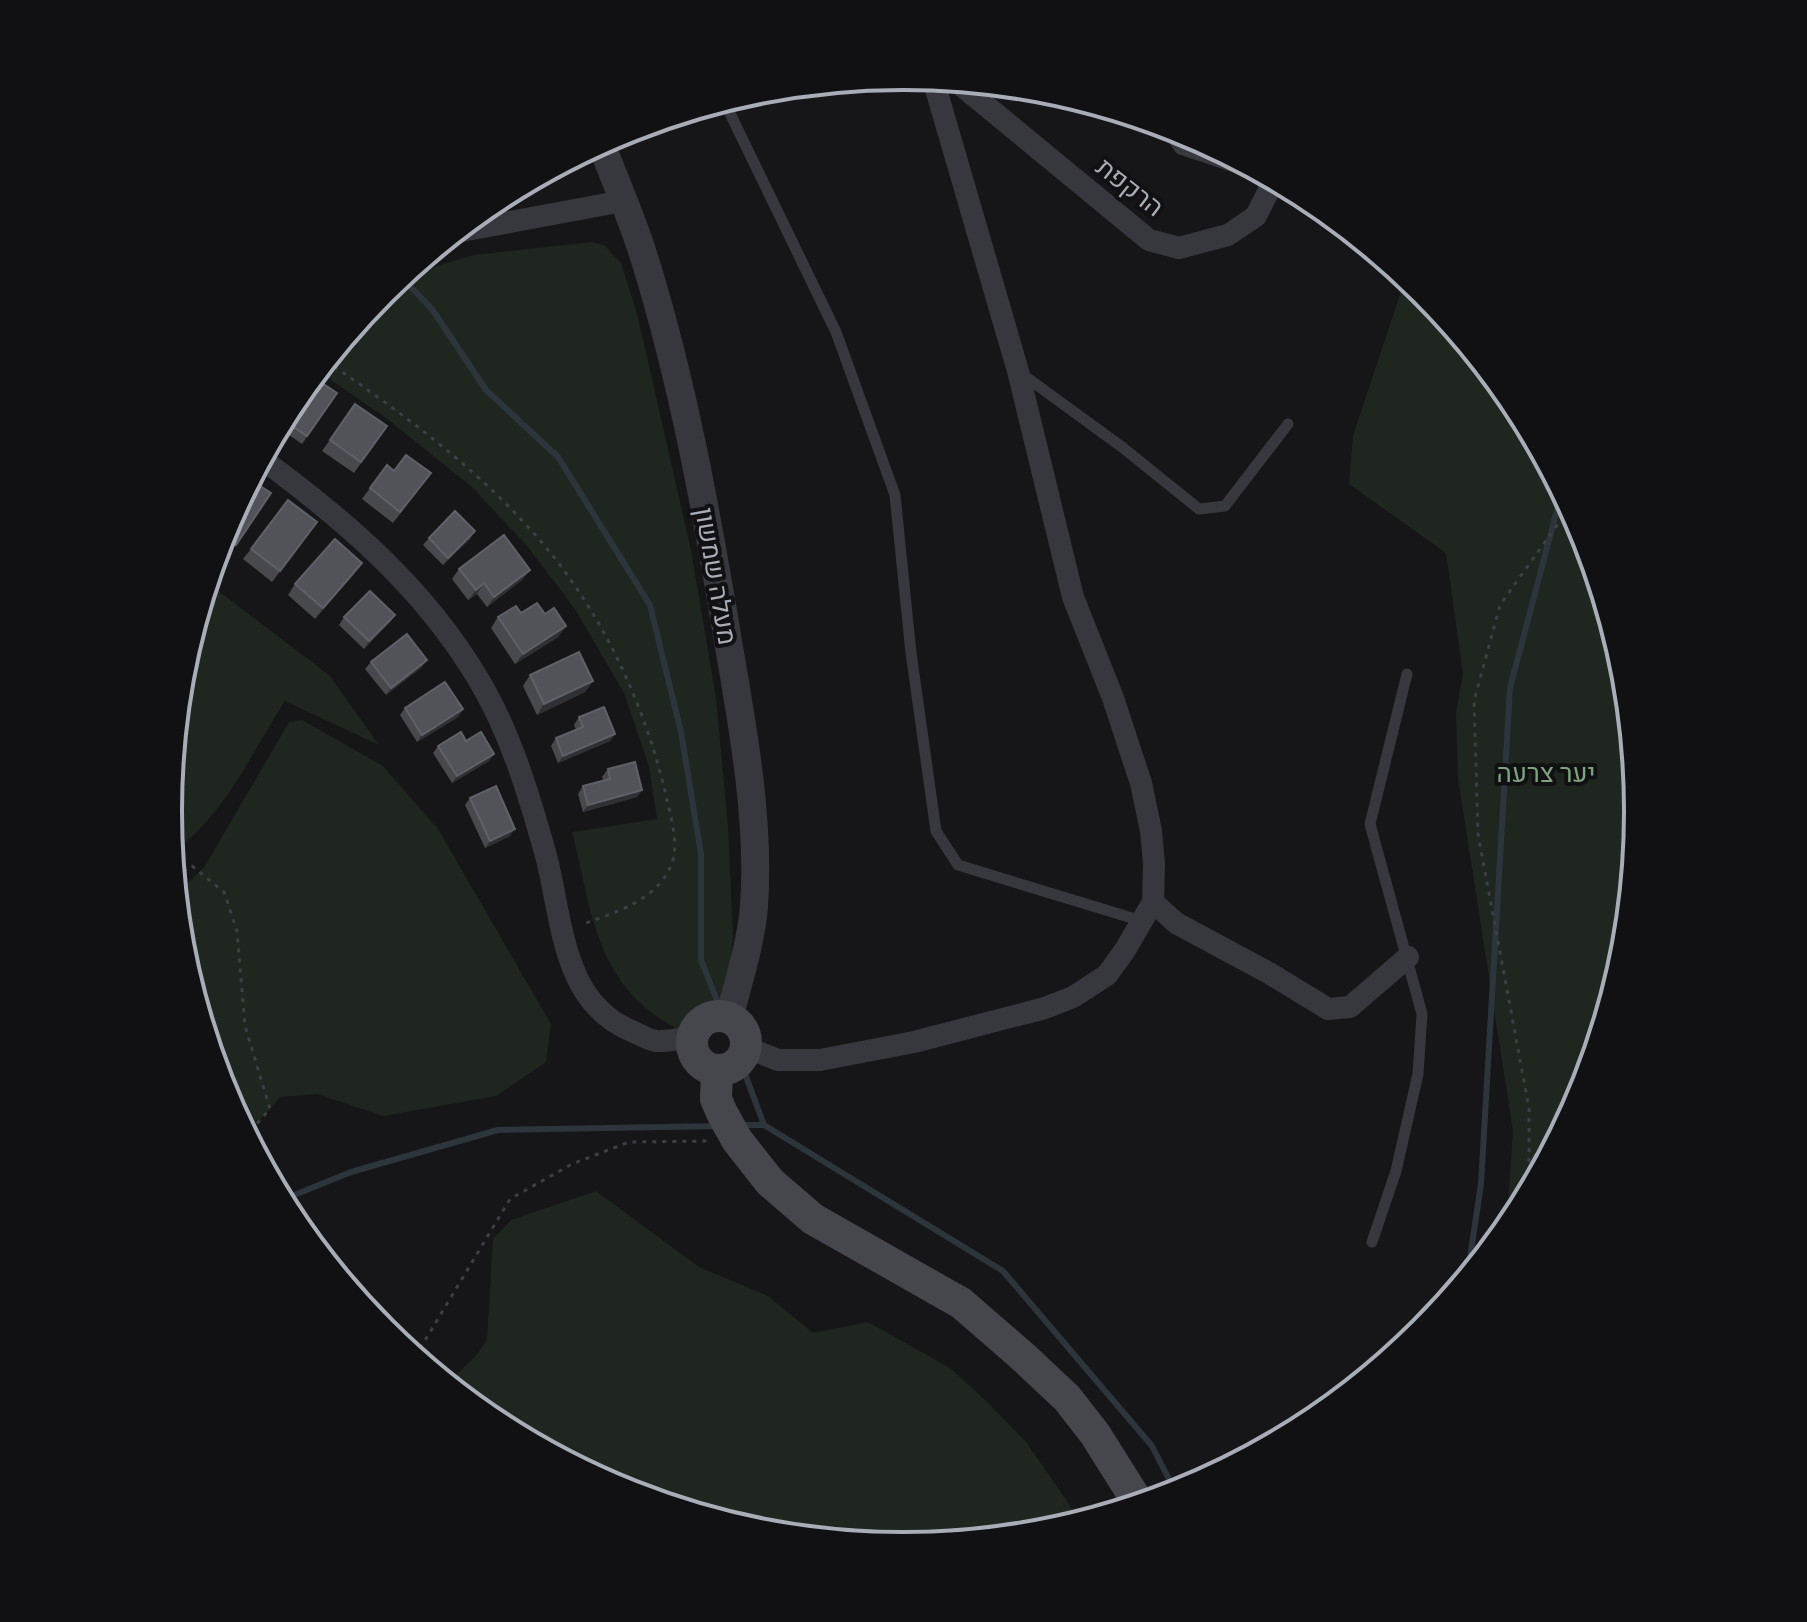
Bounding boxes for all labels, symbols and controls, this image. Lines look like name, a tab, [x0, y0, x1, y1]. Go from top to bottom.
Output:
street label: הרקפת	[1090, 151, 1170, 223]
street label: מעלה שמשון	[688, 505, 744, 647]
park label: יער צרעה	[1497, 757, 1595, 789]

